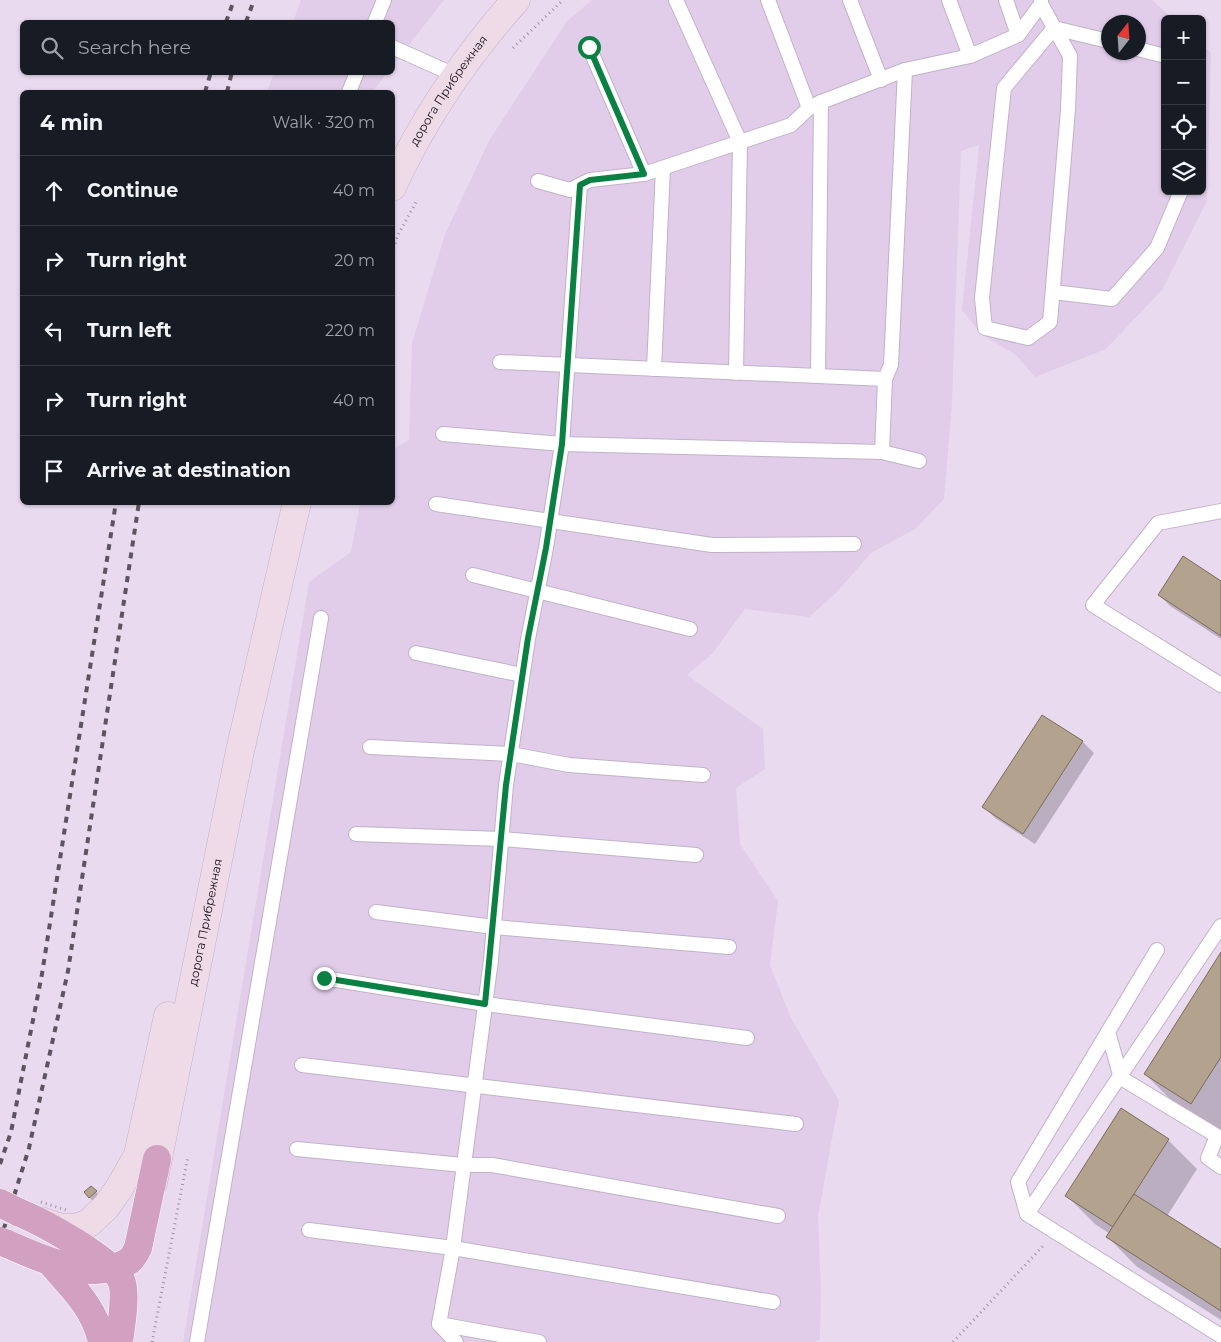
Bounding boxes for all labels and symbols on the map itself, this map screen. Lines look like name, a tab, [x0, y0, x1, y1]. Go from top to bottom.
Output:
north arrow	[1101, 15, 1146, 60]
street label: дорога Прибрежная	[406, 32, 490, 148]
route start	[578, 36, 601, 59]
street label: дорога Прибрежная	[185, 857, 225, 987]
route end	[313, 967, 336, 990]

